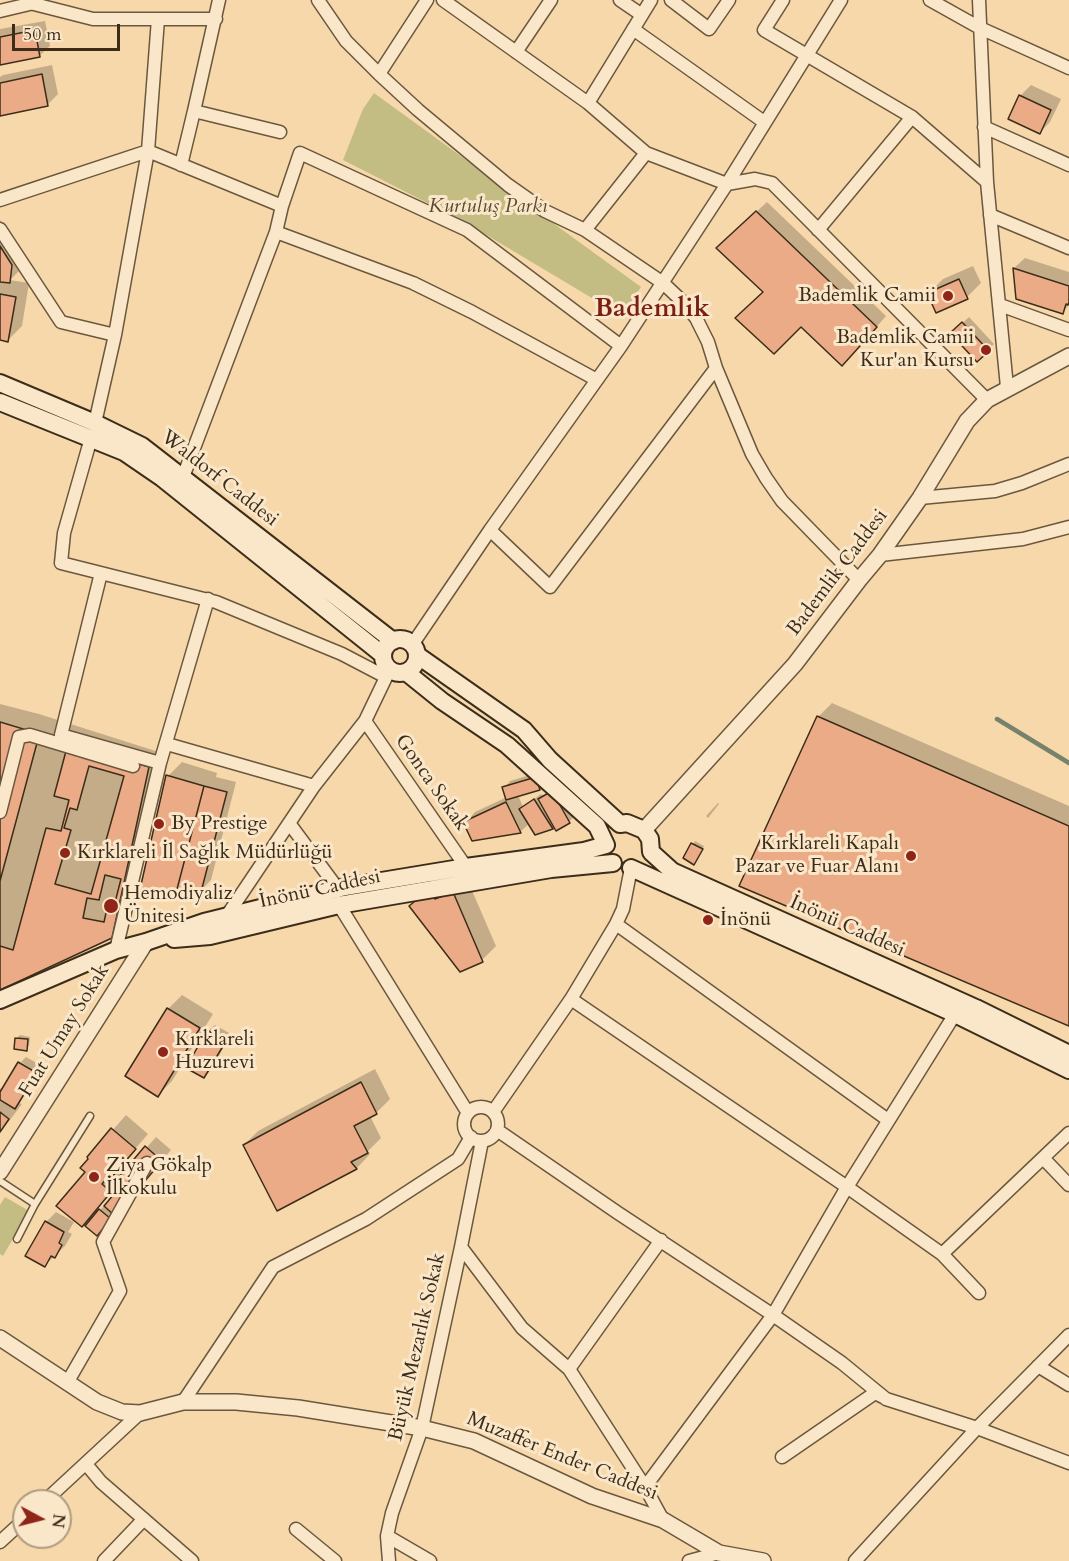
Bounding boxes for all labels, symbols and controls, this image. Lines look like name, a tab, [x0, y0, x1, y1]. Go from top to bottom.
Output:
scale bar	[15, 12, 123, 50]
text: 50 m	[23, 22, 62, 47]
park label: Kurtuluş Parkı	[429, 195, 547, 219]
place label: Bademlik Camii	[798, 284, 936, 308]
marker: Bademlik Camii	[941, 289, 955, 303]
district label: Bademlik	[594, 294, 710, 326]
place label: Bademlik Camii Kur'an Kursu	[836, 326, 974, 373]
marker: Bademlik Camii Kur'an Kursu	[979, 343, 993, 357]
street label: Waldorf Caddesi	[155, 426, 283, 532]
street label: Bademlik Caddesi	[783, 505, 893, 641]
street label: Gonca Sokak	[389, 730, 473, 836]
place label: By Prestige	[171, 812, 268, 836]
marker: By Prestige	[152, 817, 166, 831]
place label: Kırklareli Kapalı Pazar ve Fuar Alanı	[735, 832, 899, 879]
place label: Kırklareli İl Sağlık Müdürlüğü	[77, 841, 333, 865]
marker: Kırklareli İl Sağlık Müdürlüğü	[58, 846, 72, 860]
marker: Kırklareli Kapalı Pazar ve Fuar Alanı	[904, 849, 918, 863]
street label: İnönü Caddesi	[257, 865, 383, 915]
place label: Hemodiyaliz Ünitesi	[124, 882, 233, 929]
street label: İnönü Caddesi	[786, 891, 908, 963]
marker: Hemodiyaliz Ünitesi	[102, 897, 120, 915]
place label: İnönü	[720, 908, 771, 932]
marker: İnönü	[701, 913, 715, 927]
street label: Fuat Umay Sokak	[15, 960, 115, 1102]
place label: Kırklareli Huzurevi	[175, 1028, 255, 1075]
marker: Kırklareli Huzurevi	[156, 1045, 170, 1059]
place label: Ziya Gökalp İlkokulu	[106, 1154, 212, 1201]
marker: Ziya Gökalp İlkokulu	[87, 1170, 101, 1184]
street label: Büyük Mezarlık Sokak	[385, 1250, 451, 1444]
street label: Muzaffer Ender Caddesi	[463, 1408, 661, 1506]
north arrow	[12, 1489, 72, 1549]
text: N	[46, 1513, 70, 1529]

